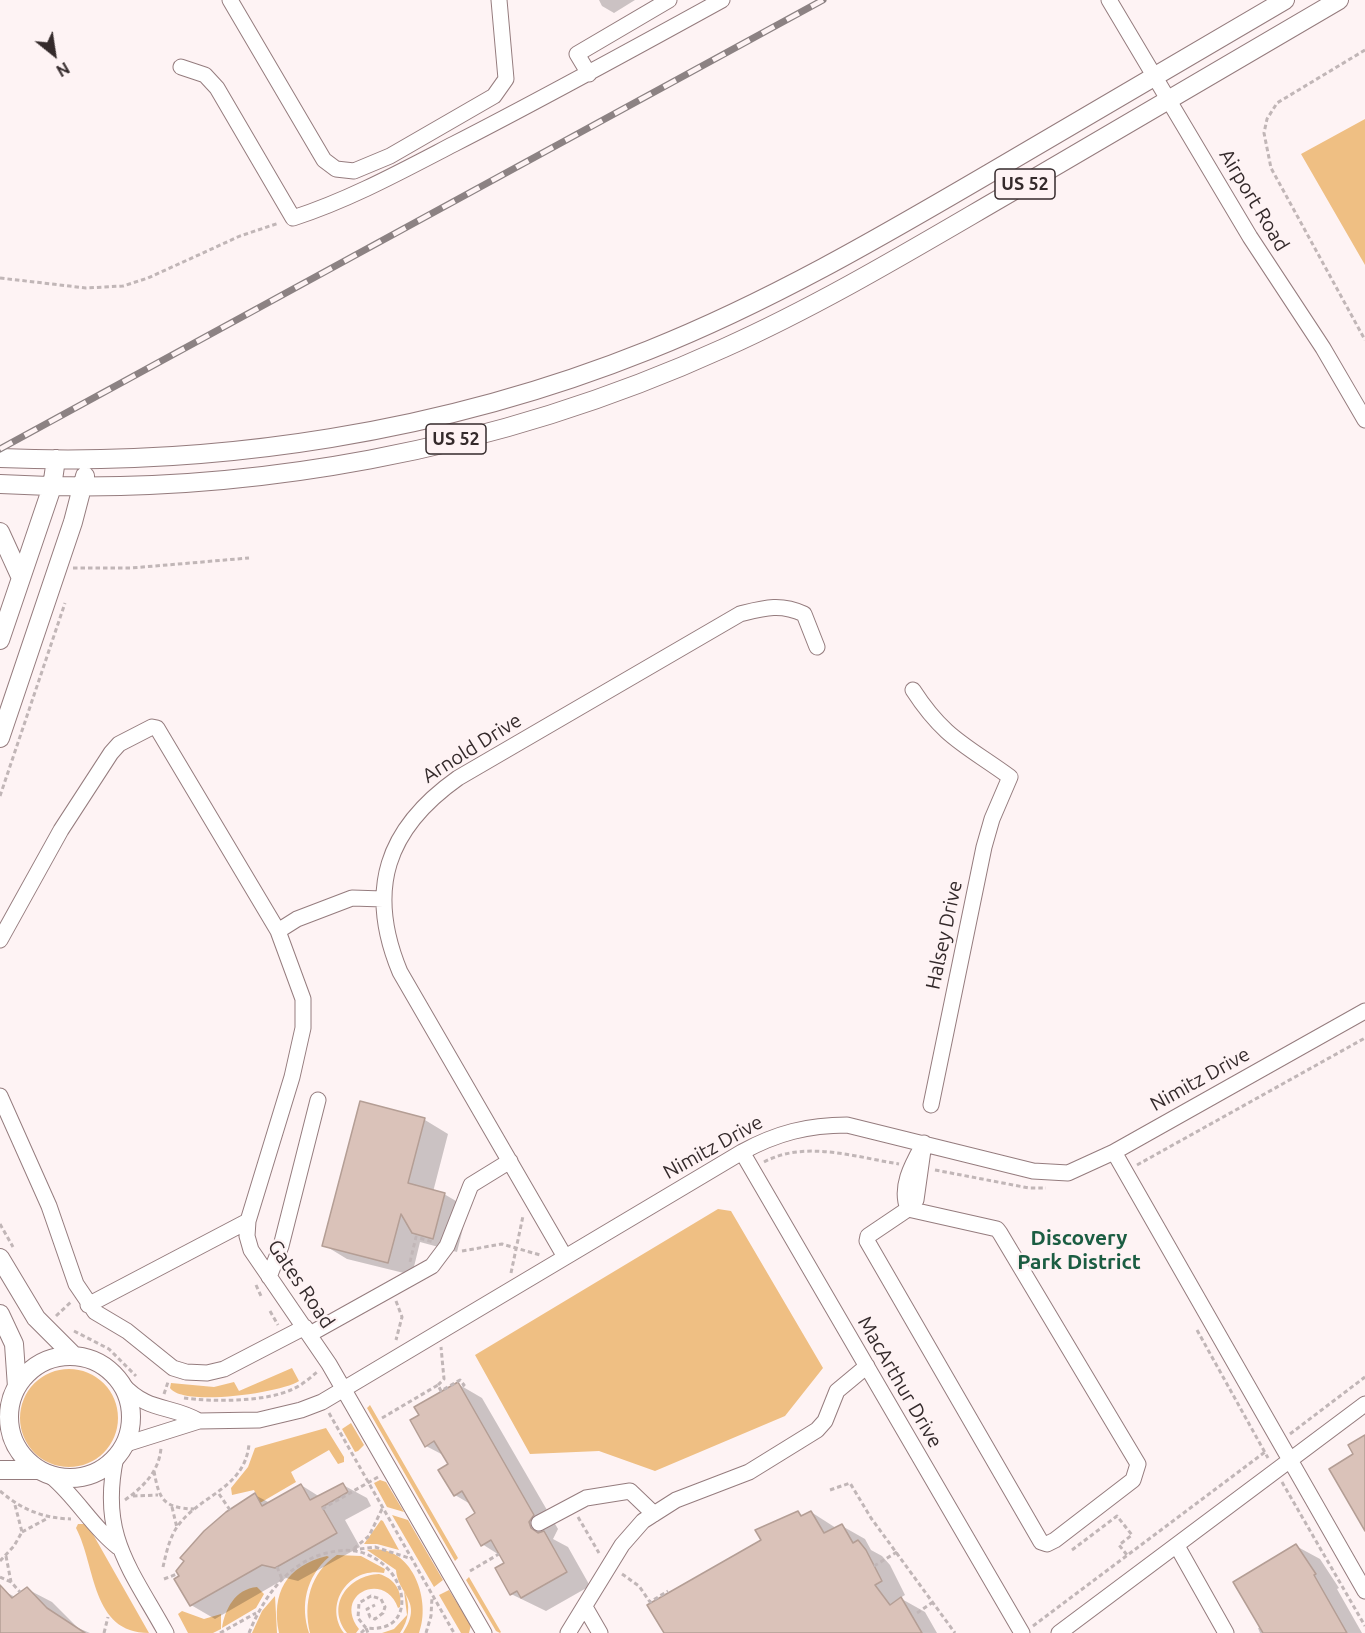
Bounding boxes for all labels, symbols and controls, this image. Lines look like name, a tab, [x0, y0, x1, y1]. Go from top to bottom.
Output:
north arrow	[24, 24, 84, 84]
text: N	[53, 59, 73, 80]
street label: Airport Road	[1214, 145, 1294, 255]
road number: US 52	[995, 169, 1055, 199]
road number: US 52	[426, 424, 486, 454]
street label: Arnold Drive	[418, 708, 526, 788]
street label: Halsey Drive	[921, 878, 967, 992]
street label: Nimitz Drive	[1146, 1042, 1254, 1116]
street label: Nimitz Drive	[659, 1110, 767, 1184]
district label: Discovery Park District	[1017, 1225, 1141, 1275]
street label: Gates Road	[263, 1235, 339, 1333]
street label: MacArthur Drive	[853, 1312, 947, 1452]

